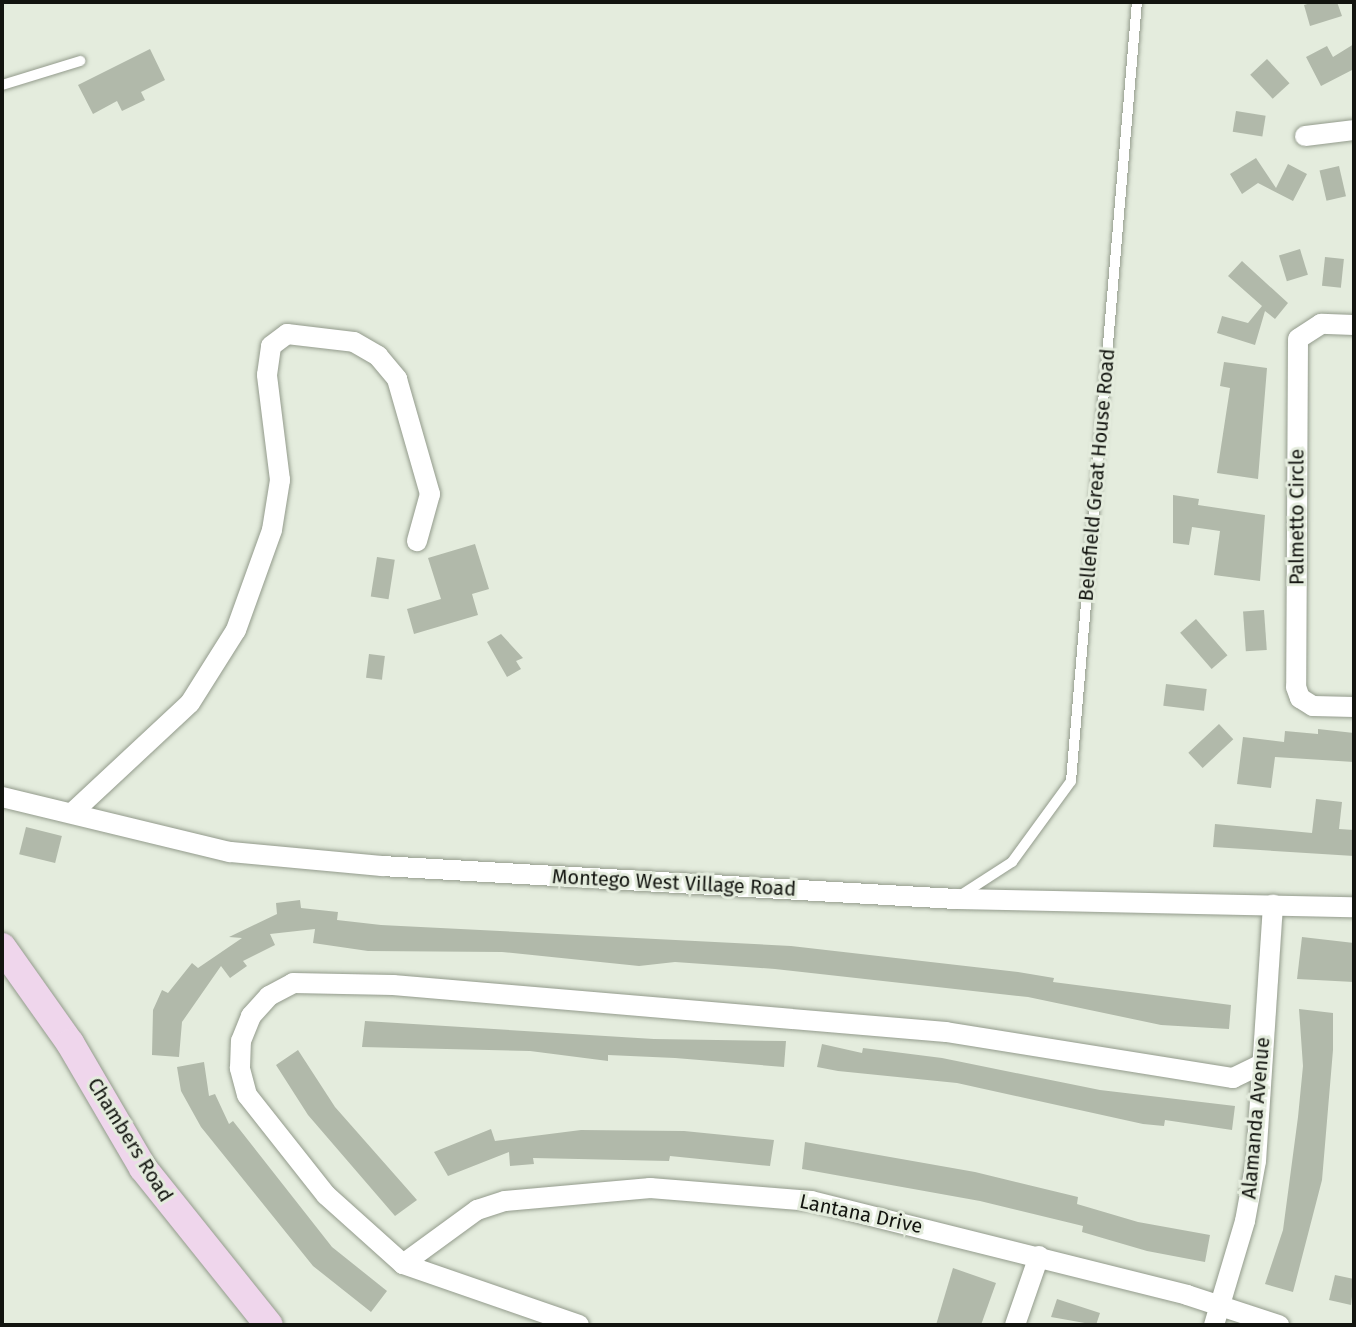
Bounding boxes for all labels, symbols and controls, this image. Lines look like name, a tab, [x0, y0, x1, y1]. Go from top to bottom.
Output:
street label: Bellefield Great House Road	[1074, 348, 1120, 602]
street label: Palmetto Circle	[1285, 449, 1309, 585]
street label: Montego West Village Road	[551, 865, 797, 901]
street label: Alamanda Avenue	[1237, 1036, 1275, 1200]
street label: Chambers Road	[82, 1074, 178, 1206]
street label: Lantana Drive	[797, 1189, 925, 1239]

